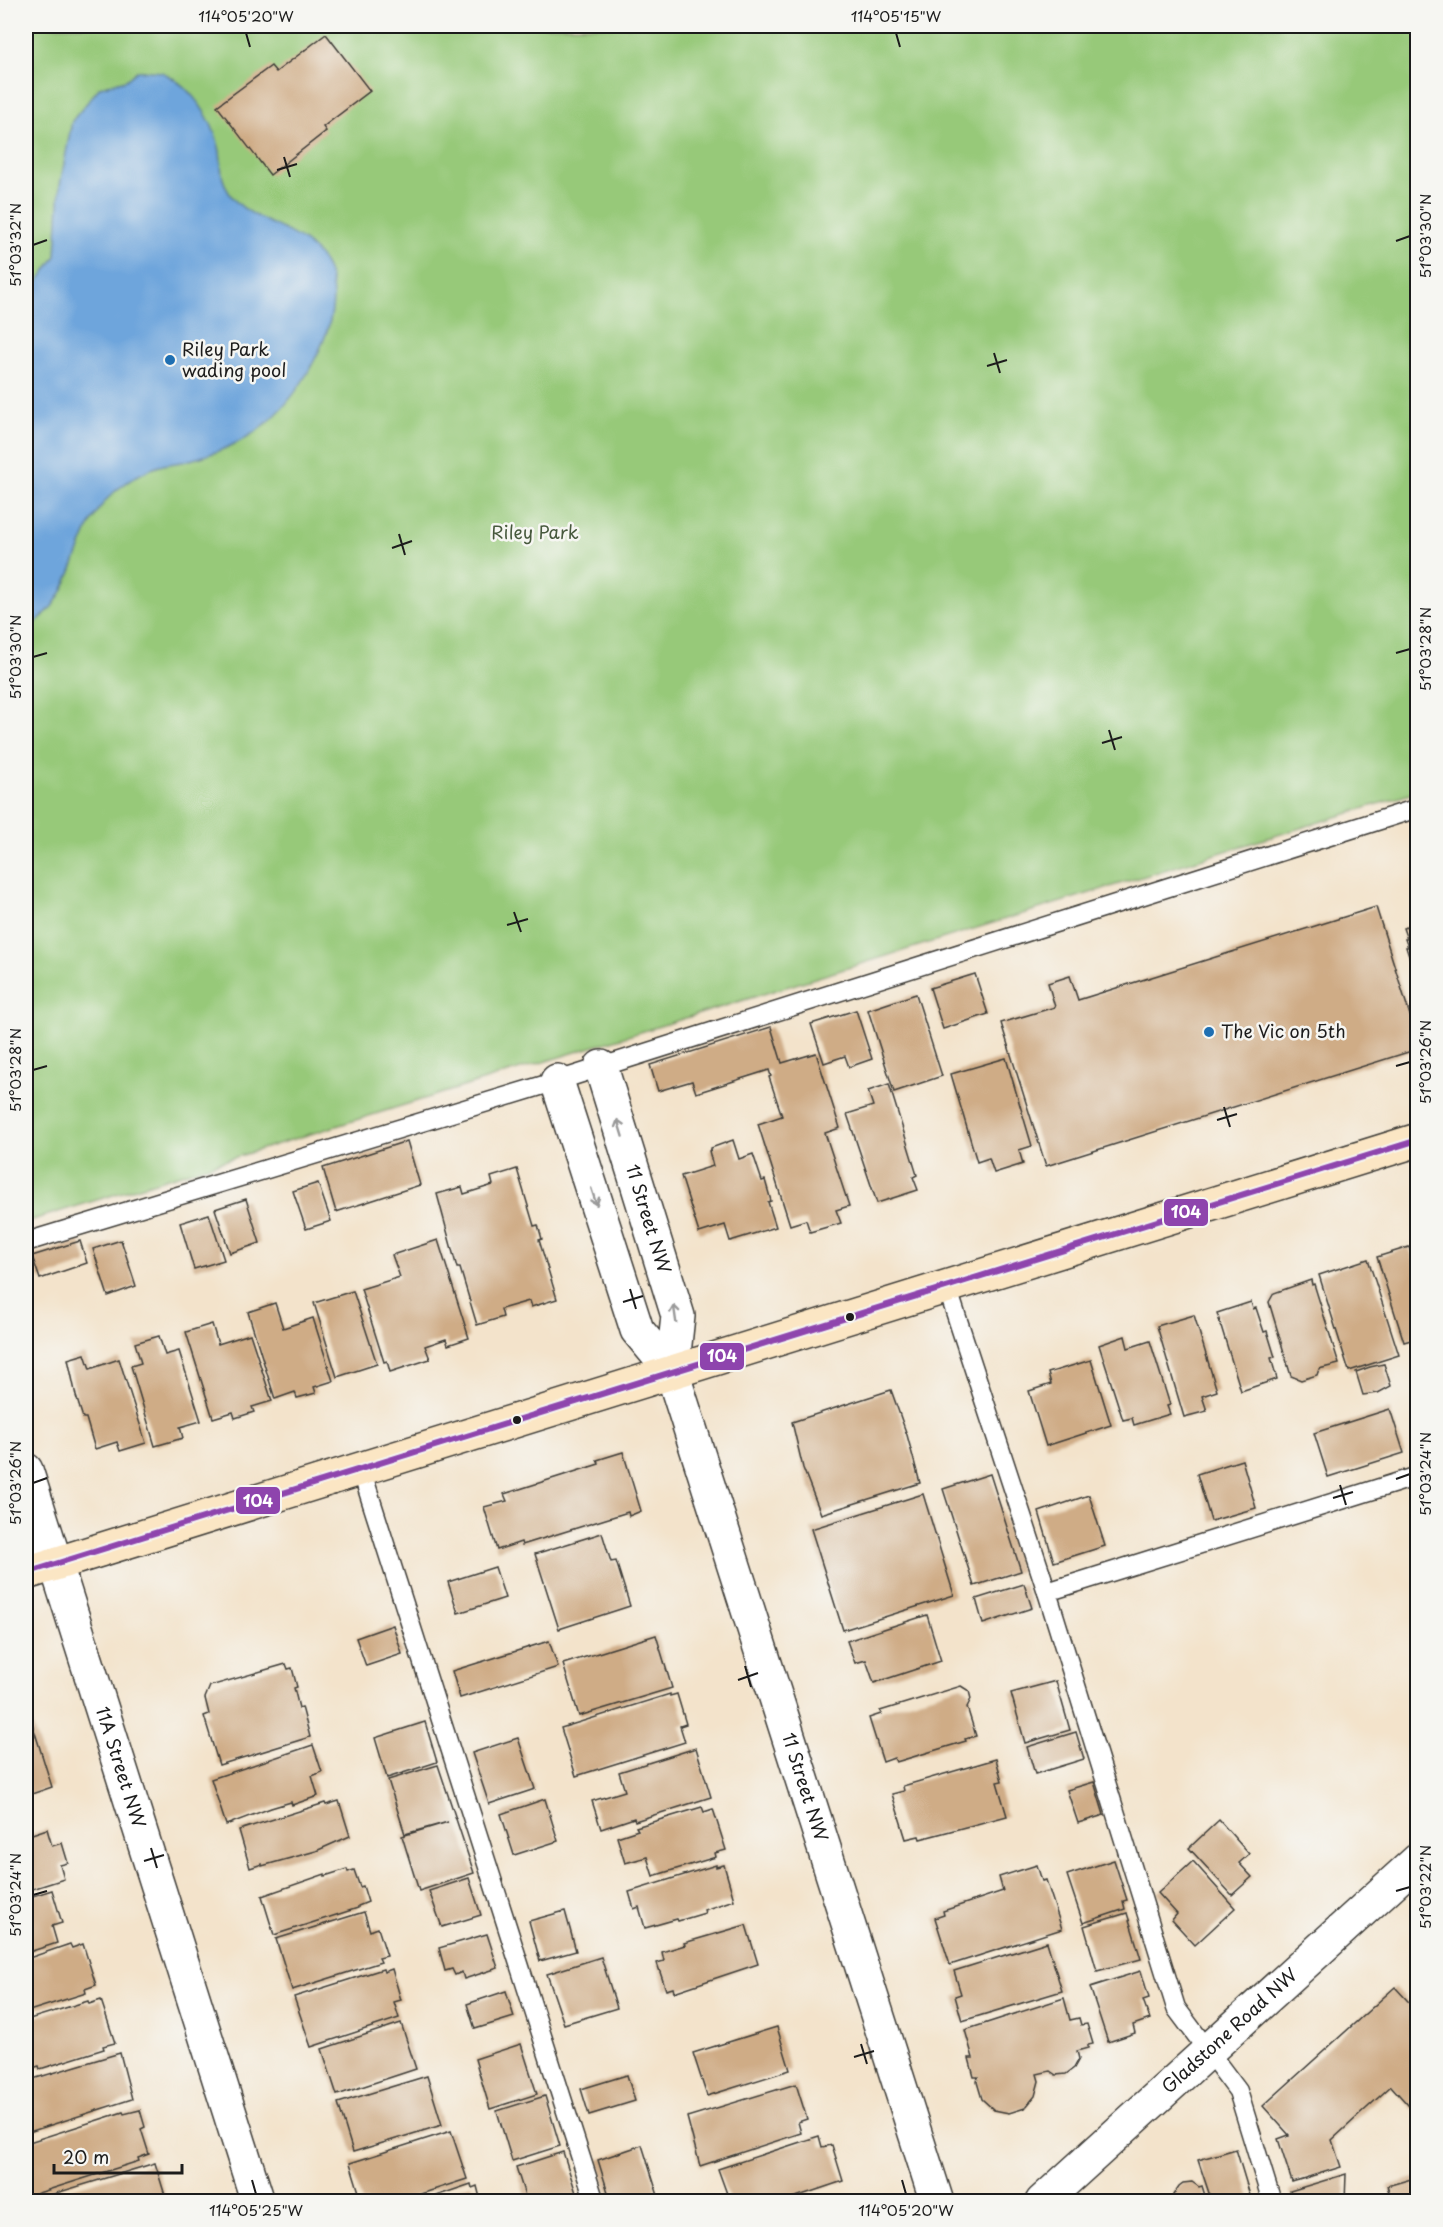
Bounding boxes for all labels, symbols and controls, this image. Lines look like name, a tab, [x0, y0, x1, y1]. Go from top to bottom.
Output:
text: 114°05'20"W	[198, 4, 294, 27]
text: 114°05'15"W	[851, 4, 942, 27]
text: 51°03'30"N	[1413, 194, 1436, 278]
text: 51°03'32"N	[3, 203, 26, 287]
place label: Riley Park wading pool	[182, 335, 286, 383]
marker: Riley Park wading pool	[163, 353, 177, 367]
park label: Riley Park	[491, 518, 579, 545]
text: 51°03'28"N	[1413, 607, 1436, 691]
text: 51°03'30"N	[3, 615, 26, 699]
place label: The Vic on 5th	[1221, 1017, 1346, 1044]
text: 51°03'26"N	[1413, 1020, 1436, 1104]
marker: The Vic on 5th	[1202, 1025, 1216, 1039]
text: 51°03'28"N	[3, 1028, 26, 1112]
one-way arrow	[614, 1119, 625, 1138]
street label: 11 Street NW	[620, 1161, 679, 1276]
one-way arrow	[590, 1187, 601, 1206]
line badge: 104	[1163, 1198, 1209, 1227]
text: 104	[1171, 1199, 1201, 1223]
one-way arrow	[670, 1305, 681, 1324]
unlabelled marker	[844, 1311, 856, 1323]
line badge: 104	[699, 1342, 745, 1371]
text: 104	[707, 1343, 737, 1367]
unlabelled marker	[511, 1414, 523, 1426]
text: 51°03'24"N	[1413, 1432, 1436, 1516]
text: 51°03'26"N	[3, 1441, 26, 1525]
line badge: 104	[235, 1486, 281, 1515]
text: 104	[243, 1488, 273, 1512]
street label: 11A Street NW	[90, 1703, 154, 1831]
street label: 11 Street NW	[776, 1729, 836, 1845]
text: 51°03'22"N	[1413, 1845, 1436, 1929]
text: 51°03'24"N	[3, 1853, 26, 1937]
street label: Gladstone Road NW	[1155, 1961, 1303, 2099]
scale bar	[54, 2137, 182, 2175]
text: 20 m	[63, 2143, 109, 2170]
text: 114°05'25"W	[209, 2198, 304, 2221]
text: 114°05'20"W	[858, 2198, 954, 2221]

